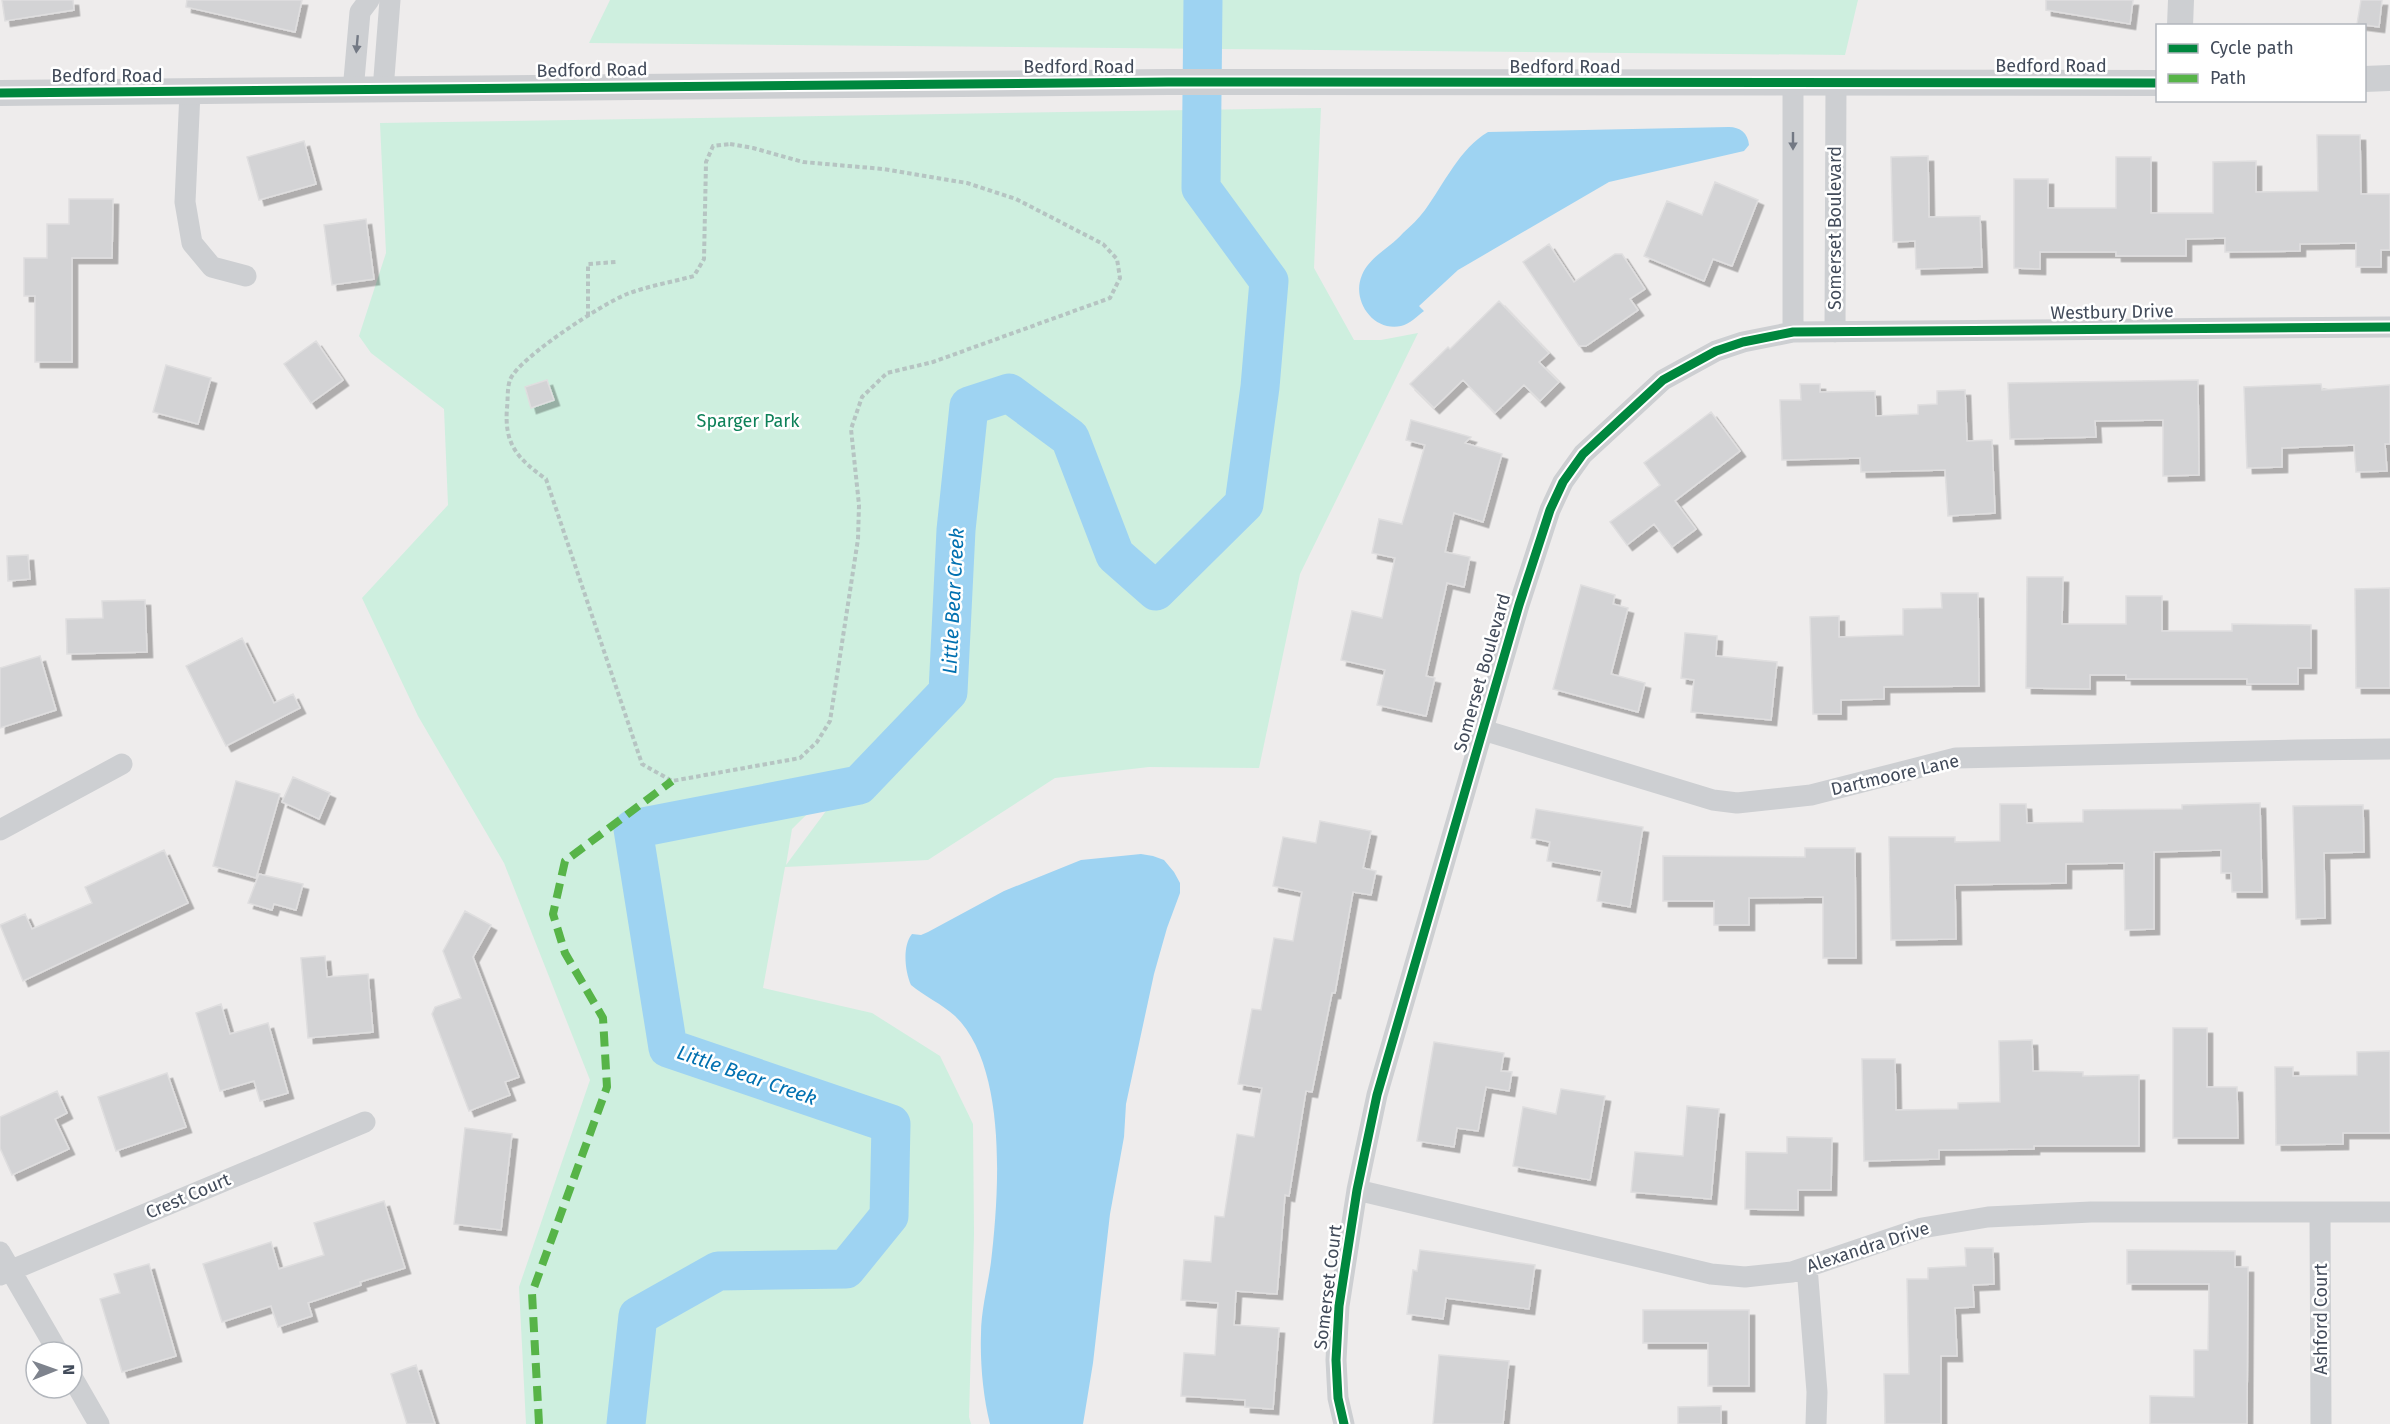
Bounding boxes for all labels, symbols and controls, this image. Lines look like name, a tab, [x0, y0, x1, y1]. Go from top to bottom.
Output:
legend	[2156, 24, 2366, 102]
one-way arrow	[352, 34, 362, 53]
text: Cycle path	[2210, 37, 2294, 59]
street label: Bedford Road	[1995, 55, 2107, 77]
street label: Bedford Road	[1023, 56, 1135, 78]
street label: Bedford Road	[1509, 56, 1621, 78]
street label: Bedford Road	[536, 58, 648, 82]
street label: Bedford Road	[51, 65, 163, 87]
text: Path	[2210, 67, 2246, 89]
one-way arrow	[1788, 132, 1798, 151]
street label: Somerset Boulevard	[1824, 146, 1846, 310]
street label: Westbury Drive	[2050, 300, 2174, 324]
park label: Sparger Park	[697, 410, 800, 432]
water label: Little Bear Creek	[937, 527, 969, 675]
street label: Somerset Boulevard	[1449, 591, 1515, 755]
street label: Dartmoore Lane	[1829, 750, 1961, 800]
water label: Little Bear Creek	[674, 1040, 820, 1110]
street label: Crest Court	[142, 1168, 234, 1224]
street label: Alexandra Drive	[1804, 1217, 1932, 1277]
street label: Somerset Court	[1309, 1223, 1347, 1351]
street label: Ashford Court	[2310, 1263, 2332, 1375]
north arrow	[24, 1340, 84, 1400]
text: N	[59, 1364, 78, 1375]

